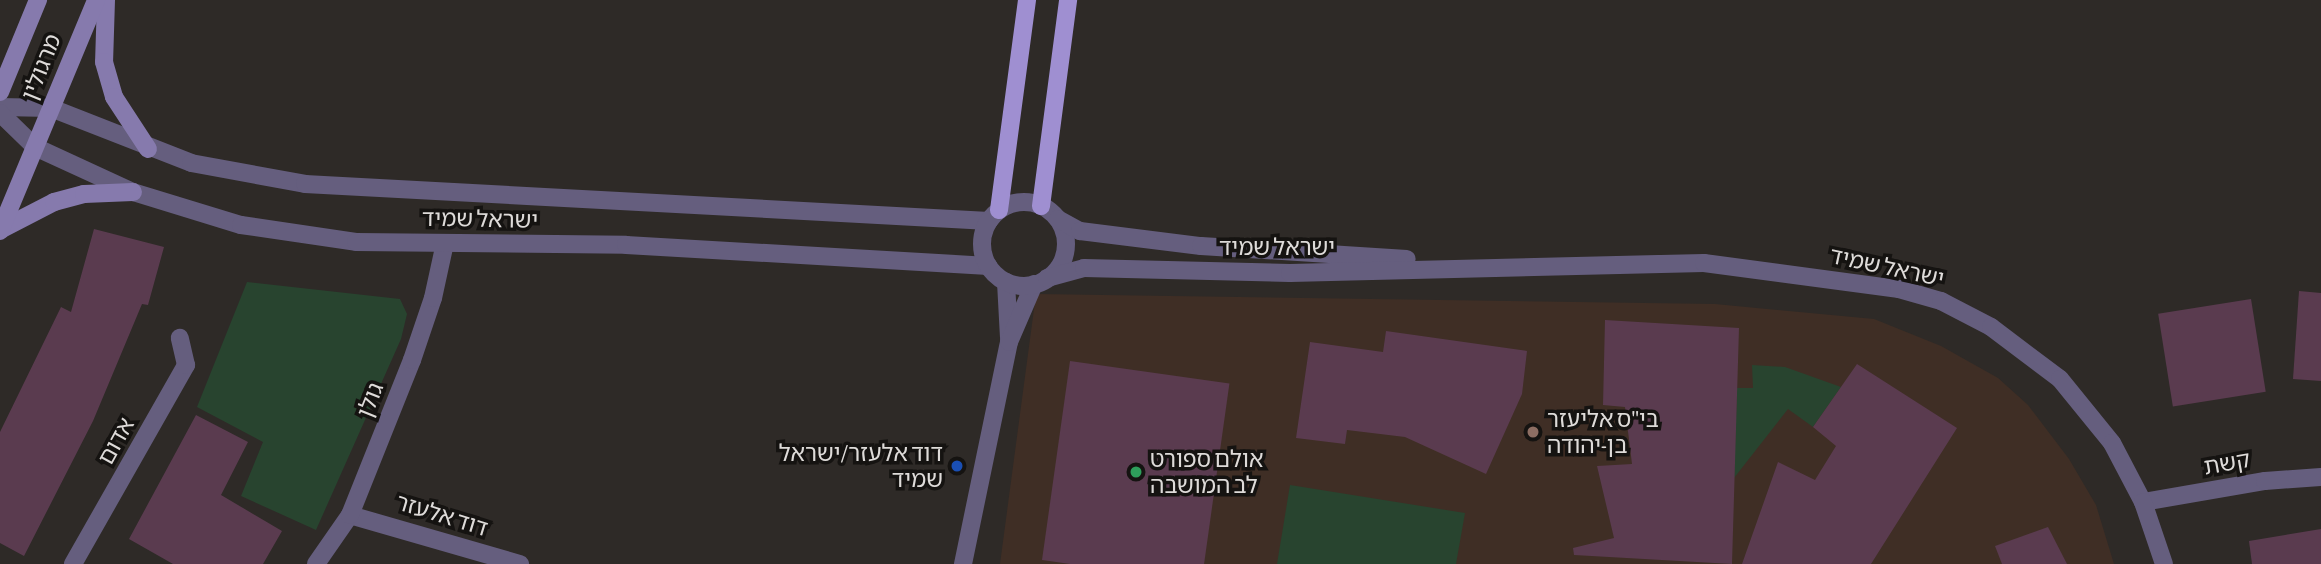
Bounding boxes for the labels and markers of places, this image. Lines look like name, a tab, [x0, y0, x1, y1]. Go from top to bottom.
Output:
place label: בי"ס אליעזר בן-יהודה	[1547, 405, 1659, 459]
marker: בי"ס אליעזר בן-יהודה	[1525, 424, 1541, 440]
place label: דוד אלעזר/ישראל שמיד	[779, 439, 943, 493]
place label: אולם ספורט לב המושבה	[1150, 445, 1263, 499]
marker: דוד אלעזר/ישראל שמיד	[949, 458, 965, 474]
marker: אולם ספורט לב המושבה	[1128, 464, 1144, 480]

